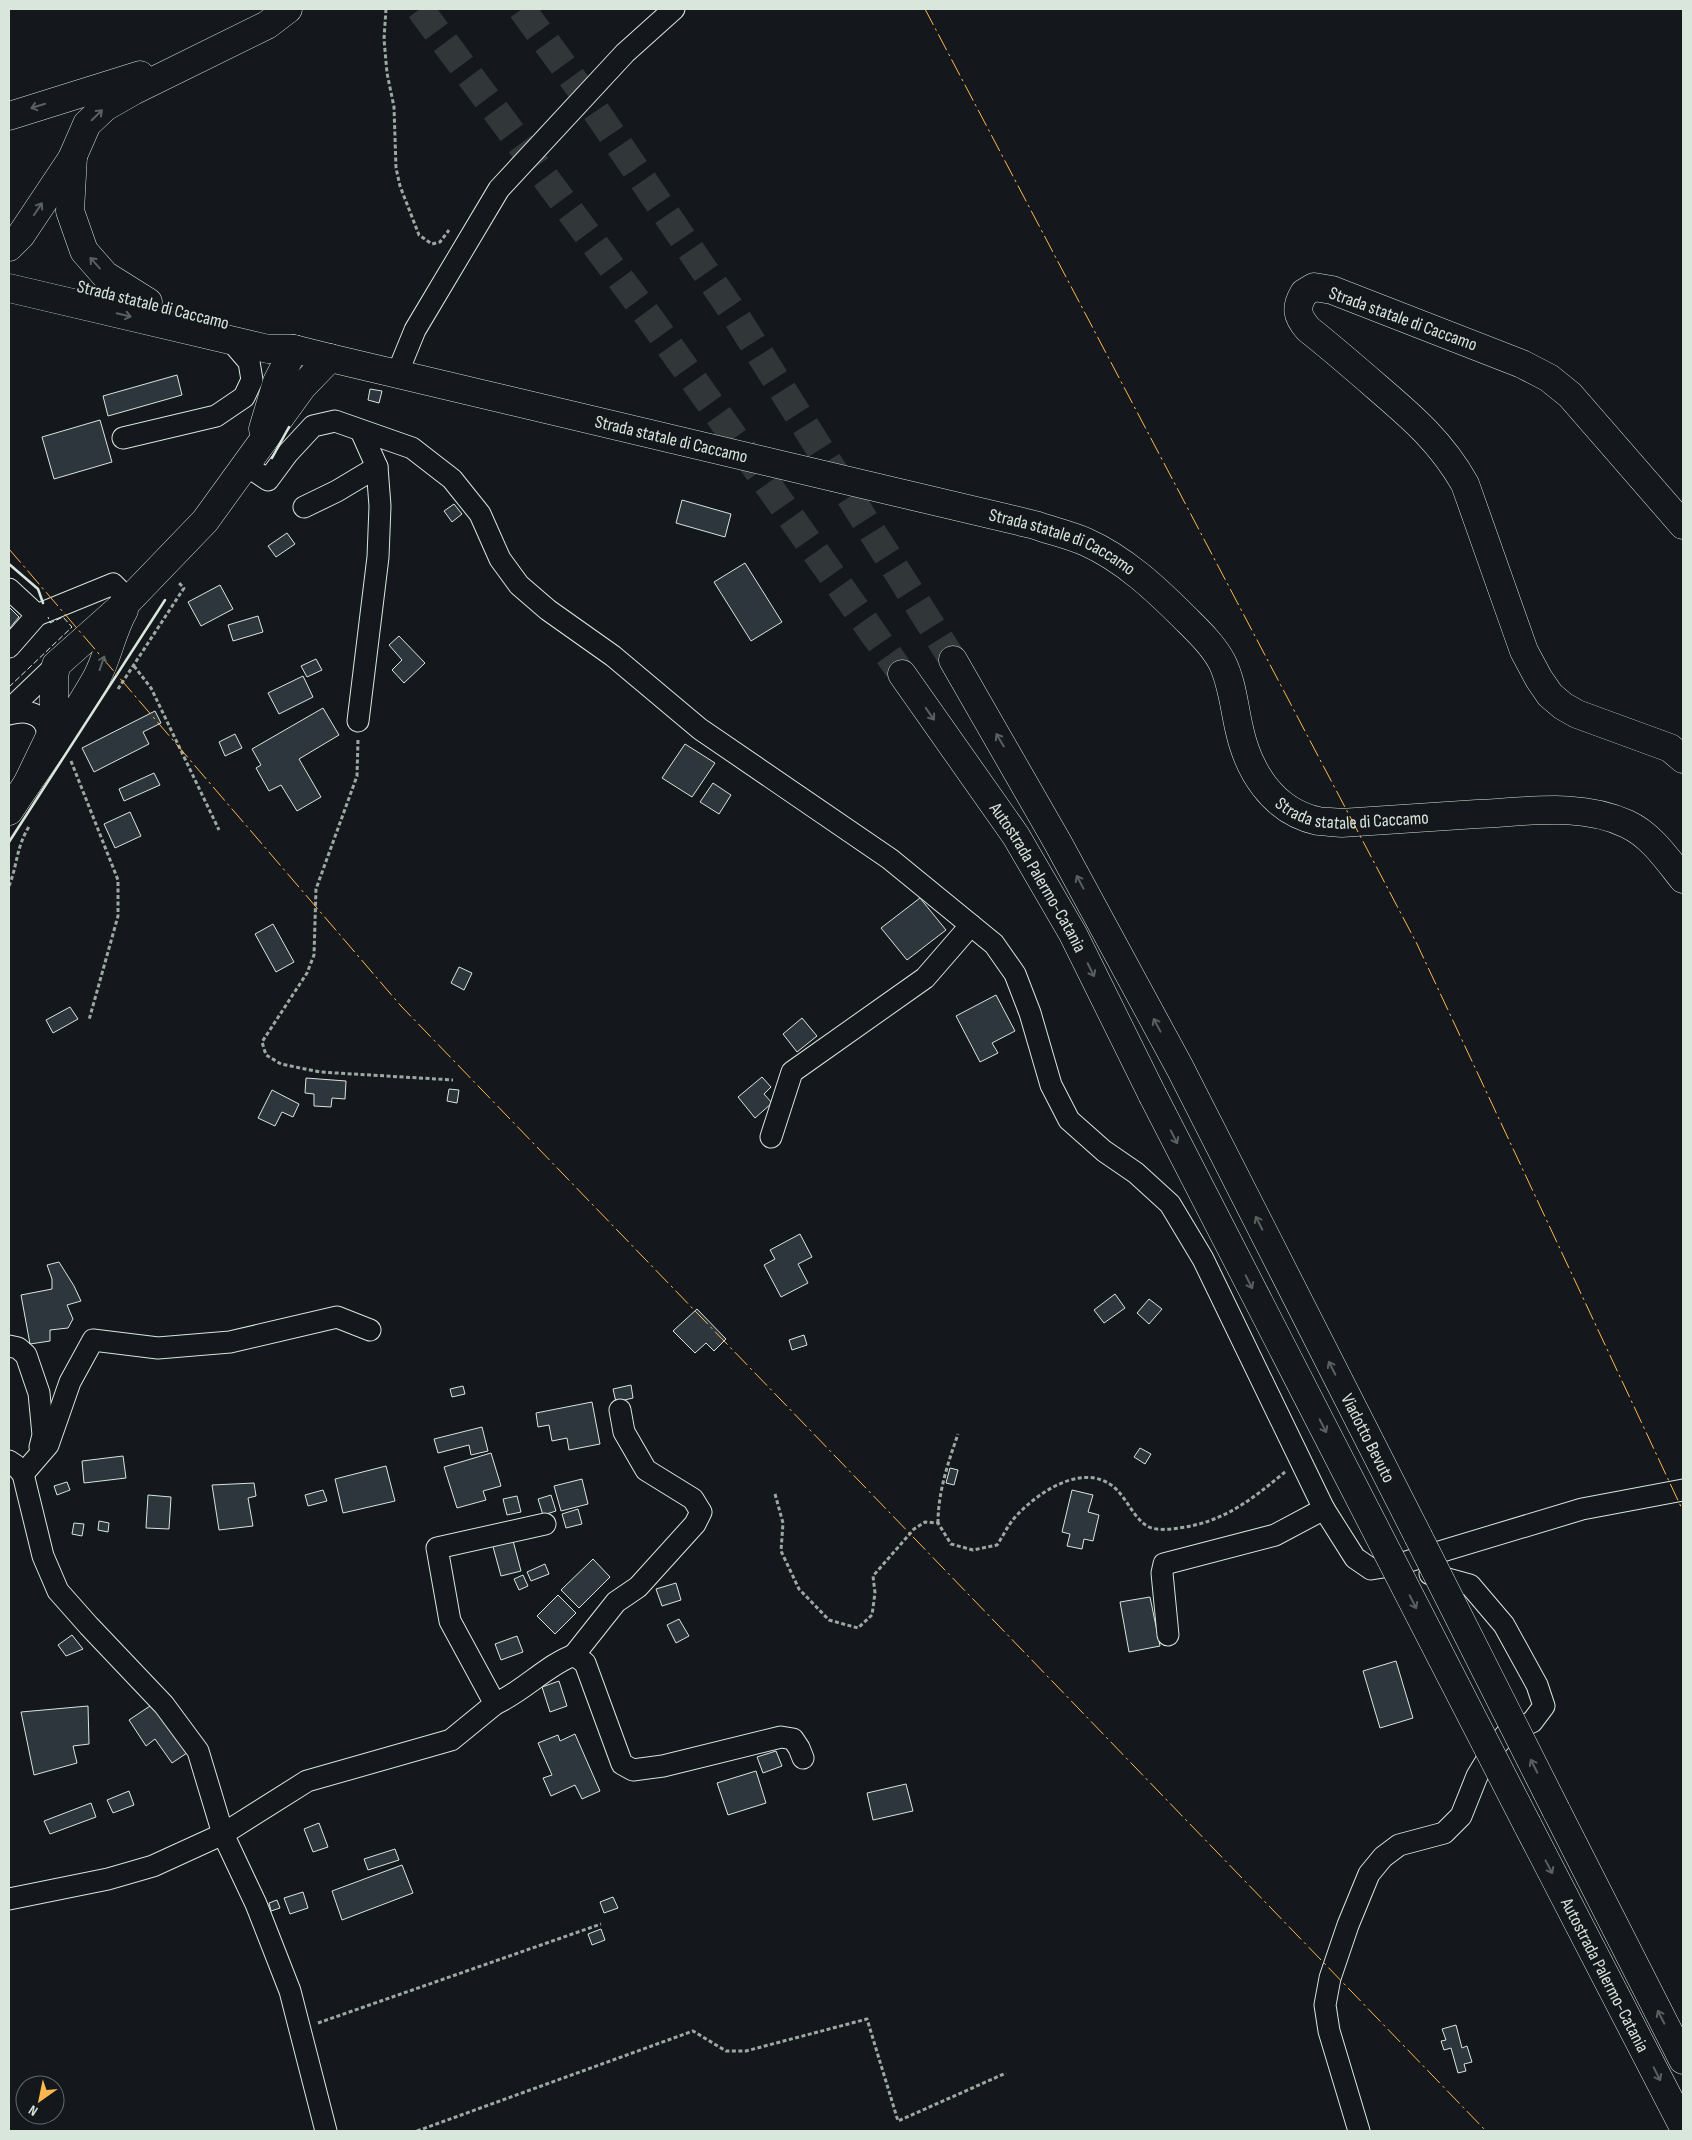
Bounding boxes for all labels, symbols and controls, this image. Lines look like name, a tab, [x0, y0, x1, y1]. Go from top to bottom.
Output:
one-way arrow	[30, 102, 46, 111]
one-way arrow	[91, 109, 104, 121]
one-way arrow	[33, 202, 43, 216]
one-way arrow	[89, 257, 101, 270]
street label: Strada statale di Caccamo	[75, 276, 231, 334]
street label: Strada statale di Caccamo	[1326, 282, 1480, 356]
one-way arrow	[116, 311, 132, 320]
street label: Strada statale di Caccamo	[593, 411, 750, 467]
street label: Strada statale di Caccamo	[987, 504, 1140, 579]
one-way arrow	[98, 655, 107, 671]
one-way arrow	[925, 707, 935, 721]
one-way arrow	[995, 734, 1005, 748]
street label: Strada statale di Caccamo	[1271, 793, 1429, 834]
street label: Autostrada Palermo-Catania	[985, 798, 1091, 956]
one-way arrow	[1074, 875, 1084, 890]
one-way arrow	[1087, 962, 1096, 977]
one-way arrow	[1152, 1017, 1162, 1032]
one-way arrow	[1170, 1129, 1179, 1144]
one-way arrow	[1254, 1216, 1263, 1231]
one-way arrow	[1245, 1274, 1254, 1289]
one-way arrow	[1327, 1361, 1336, 1376]
street label: Viadotto Bevuto	[1337, 1390, 1400, 1486]
one-way arrow	[1318, 1419, 1328, 1434]
one-way arrow	[1409, 1594, 1418, 1609]
one-way arrow	[1529, 1759, 1538, 1774]
one-way arrow	[1544, 1860, 1554, 1875]
street label: Autostrada Palermo-Catania	[1556, 1893, 1654, 2056]
one-way arrow	[1656, 2010, 1665, 2025]
one-way arrow	[1652, 2066, 1662, 2081]
north arrow	[15, 2075, 65, 2125]
text: N	[25, 2101, 41, 2120]

